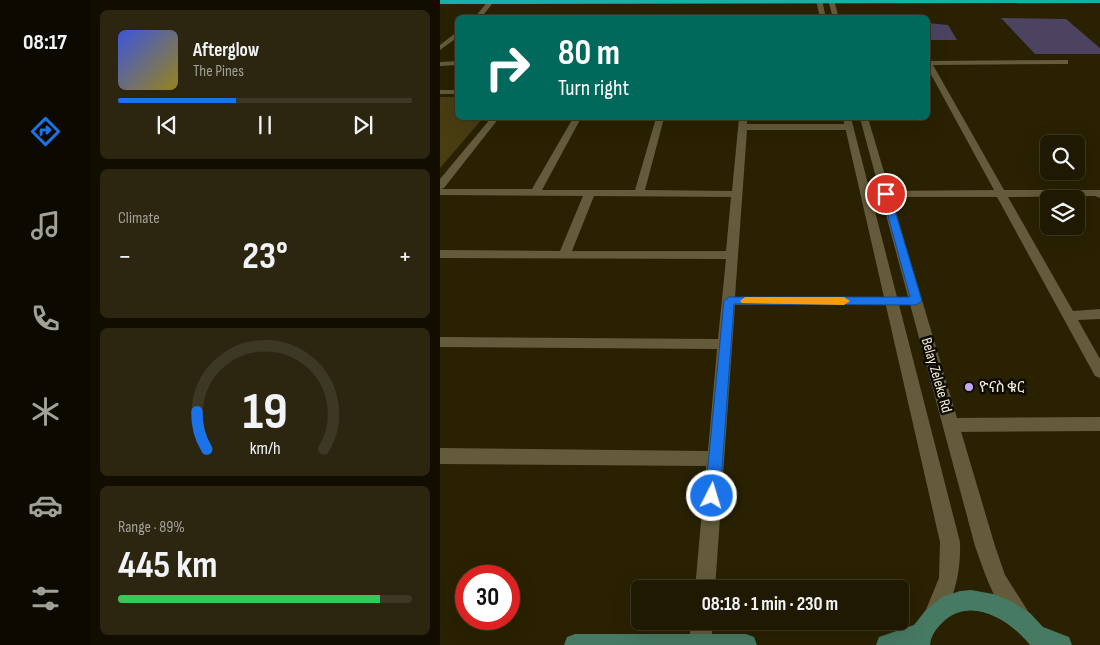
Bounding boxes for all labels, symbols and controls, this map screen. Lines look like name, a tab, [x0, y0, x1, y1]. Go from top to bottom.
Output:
text: 08:17	[23, 29, 67, 56]
text: 80 m	[558, 32, 620, 75]
icon: right	[475, 35, 540, 100]
text: Afterglow	[193, 39, 259, 62]
text: The Pines	[193, 62, 244, 81]
text: Turn right	[558, 75, 629, 102]
icon: previous	[153, 111, 181, 139]
icon: pause	[251, 111, 279, 139]
icon: next	[349, 111, 377, 139]
icon: directions	[28, 114, 63, 149]
map controls	[1040, 135, 1085, 235]
button: search	[1040, 135, 1085, 180]
pin	[865, 173, 907, 215]
icon: arrive	[872, 180, 900, 208]
button: layers	[1040, 190, 1085, 235]
icon: music	[28, 208, 63, 243]
text: Climate	[118, 209, 160, 228]
text: 23°	[242, 234, 288, 279]
text: −	[118, 240, 132, 273]
text: +	[398, 240, 412, 273]
icon: phone	[28, 301, 63, 336]
street label: Belay Zeleke Rd	[917, 336, 956, 415]
place label: ዮናስ ቁር	[979, 378, 1025, 397]
text: 19	[242, 381, 288, 444]
marker: ዮናስ ቁር	[963, 381, 975, 393]
icon: climate	[28, 394, 63, 429]
text: km/h	[250, 438, 280, 459]
position arrow	[685, 469, 737, 521]
icon: car	[28, 488, 63, 523]
text: Range · 89%	[118, 518, 185, 537]
text: 445 km	[118, 543, 217, 588]
speed limit sign: 30	[455, 565, 520, 630]
icon: filters	[28, 581, 63, 616]
text: 08:18 · 1 min · 230 m	[702, 593, 838, 616]

